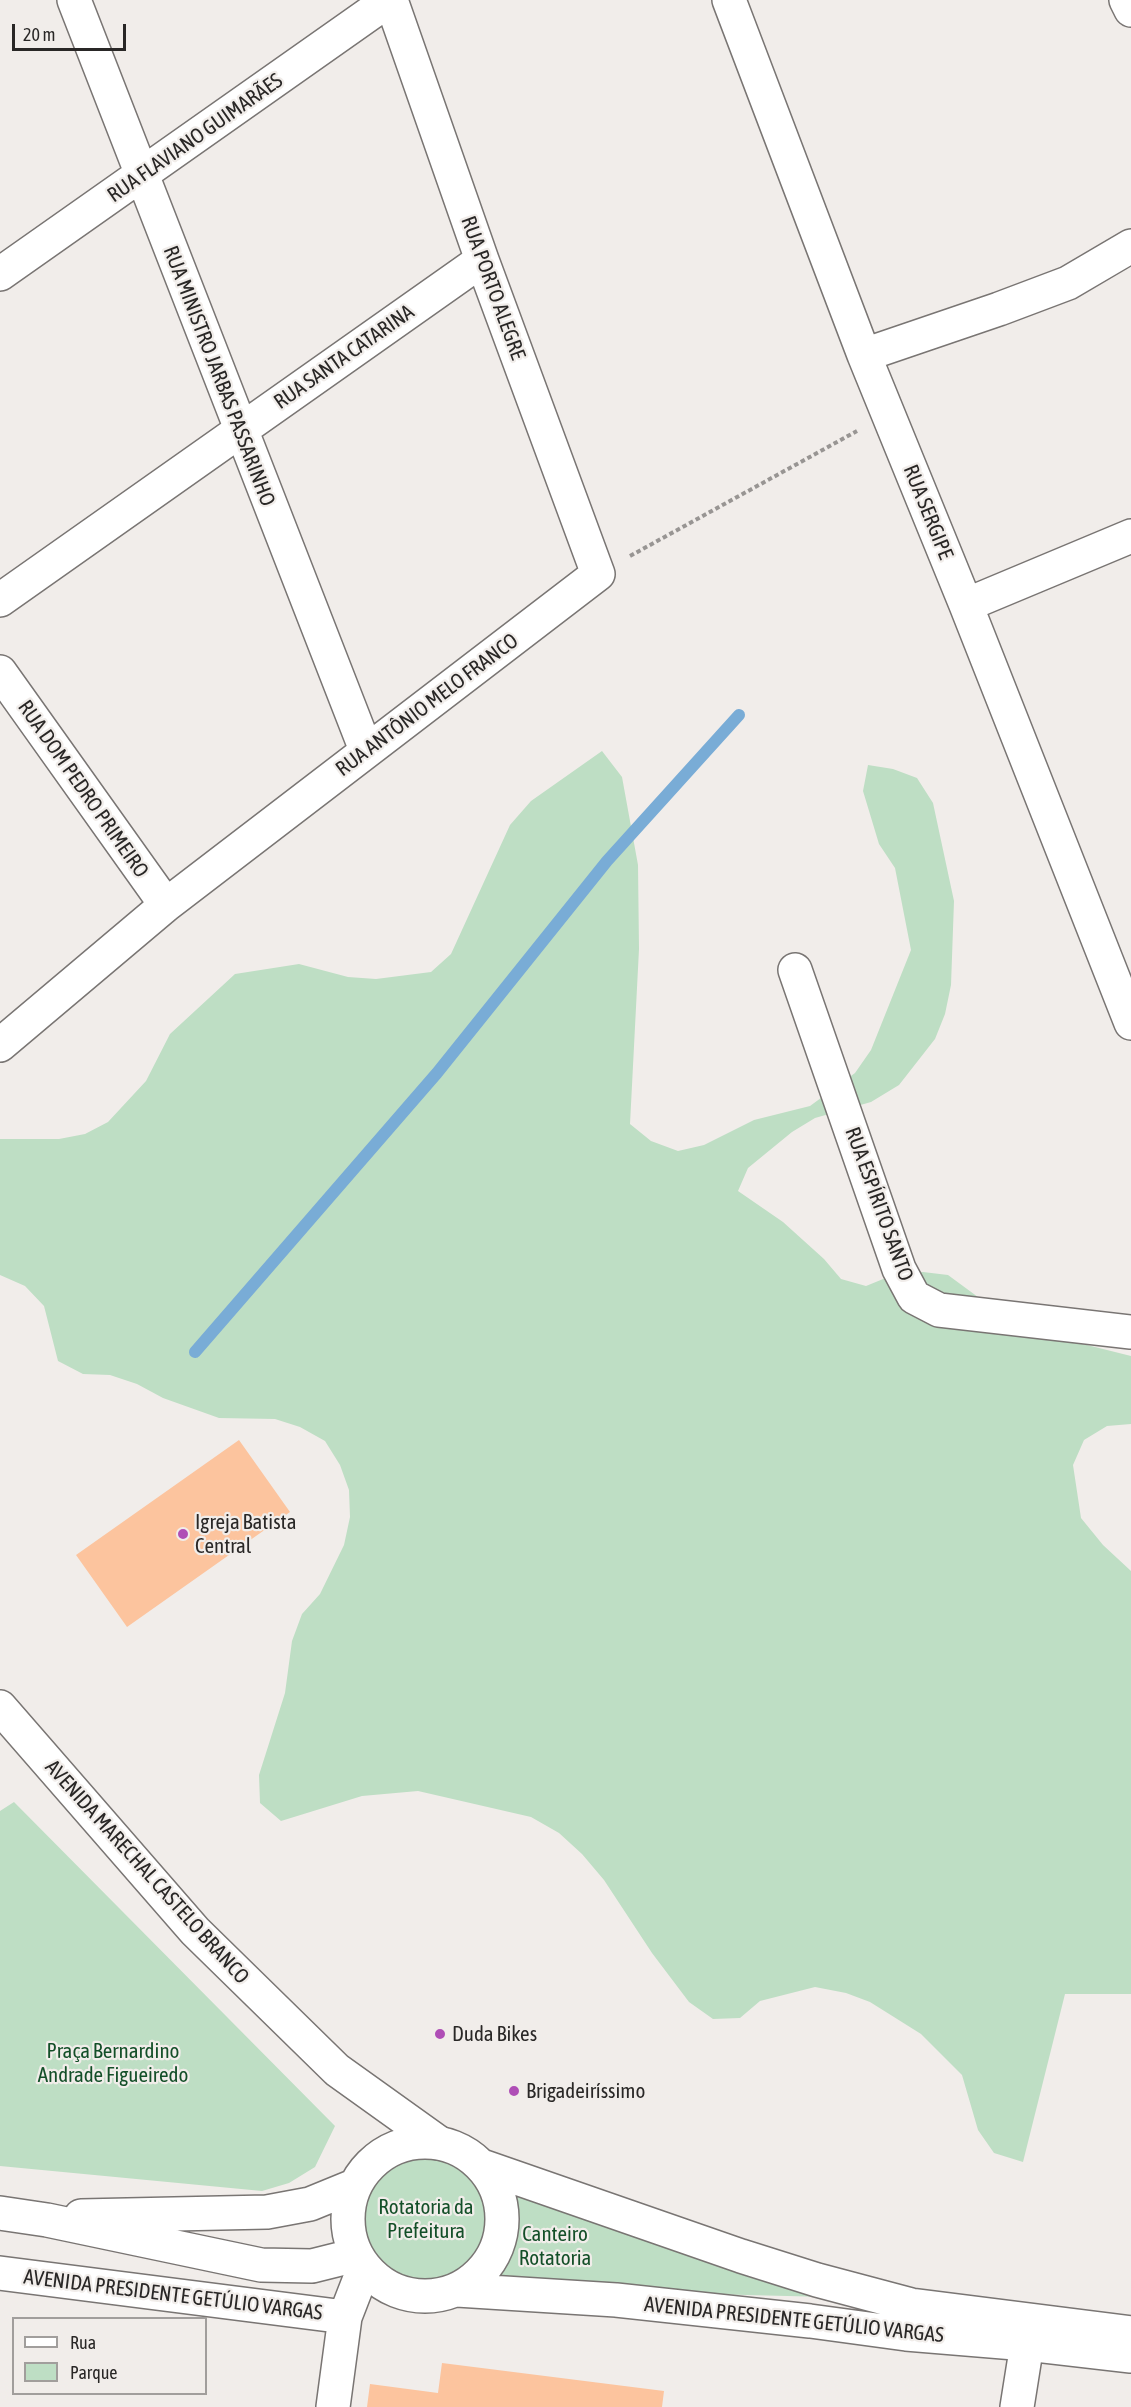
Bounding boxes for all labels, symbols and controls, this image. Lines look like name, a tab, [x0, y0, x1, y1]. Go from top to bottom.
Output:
scale bar	[15, 12, 129, 50]
text: 20 m	[23, 24, 55, 45]
street label: RUA FLAVIANO GUIMARÃES	[103, 68, 287, 208]
street label: RUA PORTO ALEGRE	[455, 213, 531, 363]
street label: RUA MINISTRO JARBAS PASSARINHO	[158, 242, 280, 510]
street label: RUA SANTA CATARINA	[269, 299, 419, 415]
street label: RUA SERGIPE	[898, 461, 958, 563]
street label: RUA ANTÔNIO MELO FRANCO	[331, 628, 523, 782]
street label: RUA DOM PEDRO PRIMEIRO	[12, 696, 154, 882]
street label: RUA ESPÍRITO SANTO	[839, 1124, 919, 1284]
place label: Igreja Batista Central	[195, 1509, 296, 1559]
marker: Igreja Batista Central	[176, 1527, 190, 1541]
street label: AVENIDA MARECHAL CASTELO BRANCO	[40, 1755, 254, 1989]
place label: Duda Bikes	[452, 2021, 537, 2047]
marker: Duda Bikes	[433, 2027, 447, 2041]
park label: Praça Bernardino Andrade Figueiredo	[38, 2038, 188, 2088]
place label: Brigadeiríssimo	[526, 2078, 645, 2104]
marker: Brigadeiríssimo	[507, 2084, 521, 2098]
park label: Rotatoria da Prefeitura	[378, 2194, 474, 2244]
park label: Canteiro Rotatoria	[519, 2221, 591, 2271]
street label: AVENIDA PRESIDENTE GETÚLIO VARGAS	[22, 2264, 324, 2326]
street label: AVENIDA PRESIDENTE GETÚLIO VARGAS	[643, 2292, 945, 2348]
legend	[12, 2317, 207, 2395]
text: Rua	[70, 2332, 96, 2353]
text: Parque	[70, 2362, 118, 2383]

